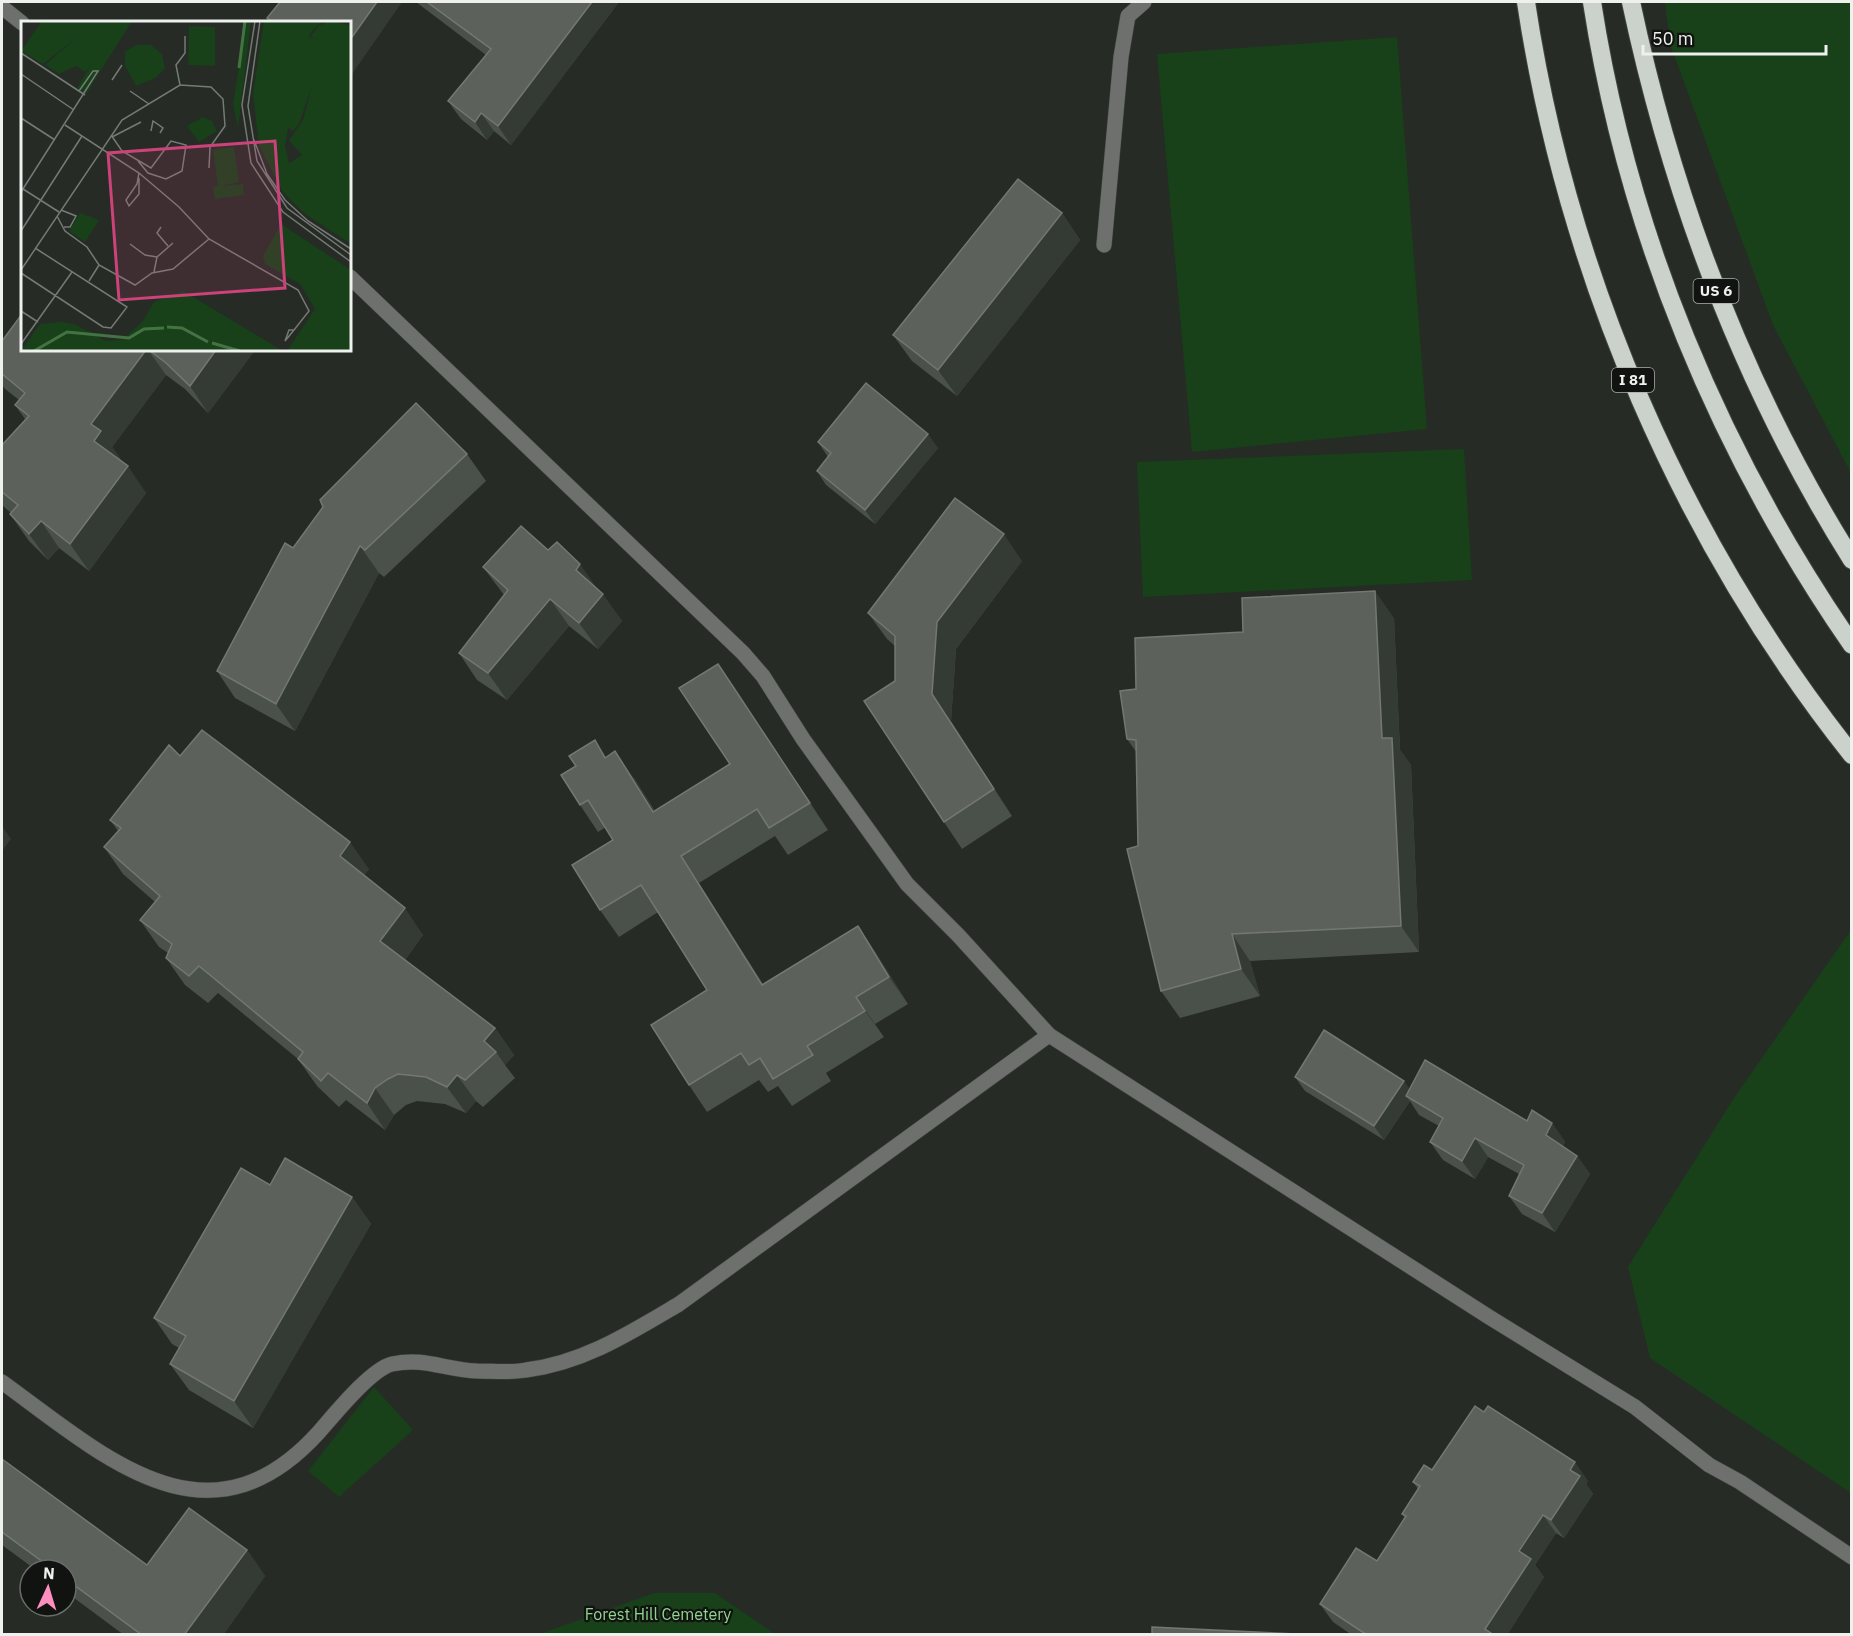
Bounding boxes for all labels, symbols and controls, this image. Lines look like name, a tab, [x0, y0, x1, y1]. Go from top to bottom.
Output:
scale bar	[1643, 18, 1826, 56]
inset map	[21, 21, 351, 351]
text: 50 m	[1652, 27, 1694, 50]
road number: US 6	[1694, 279, 1738, 303]
road number: I 81	[1612, 368, 1654, 392]
north arrow	[18, 1558, 78, 1618]
text: N	[43, 1563, 56, 1583]
park label: Forest Hill Cemetery	[585, 1604, 731, 1624]

